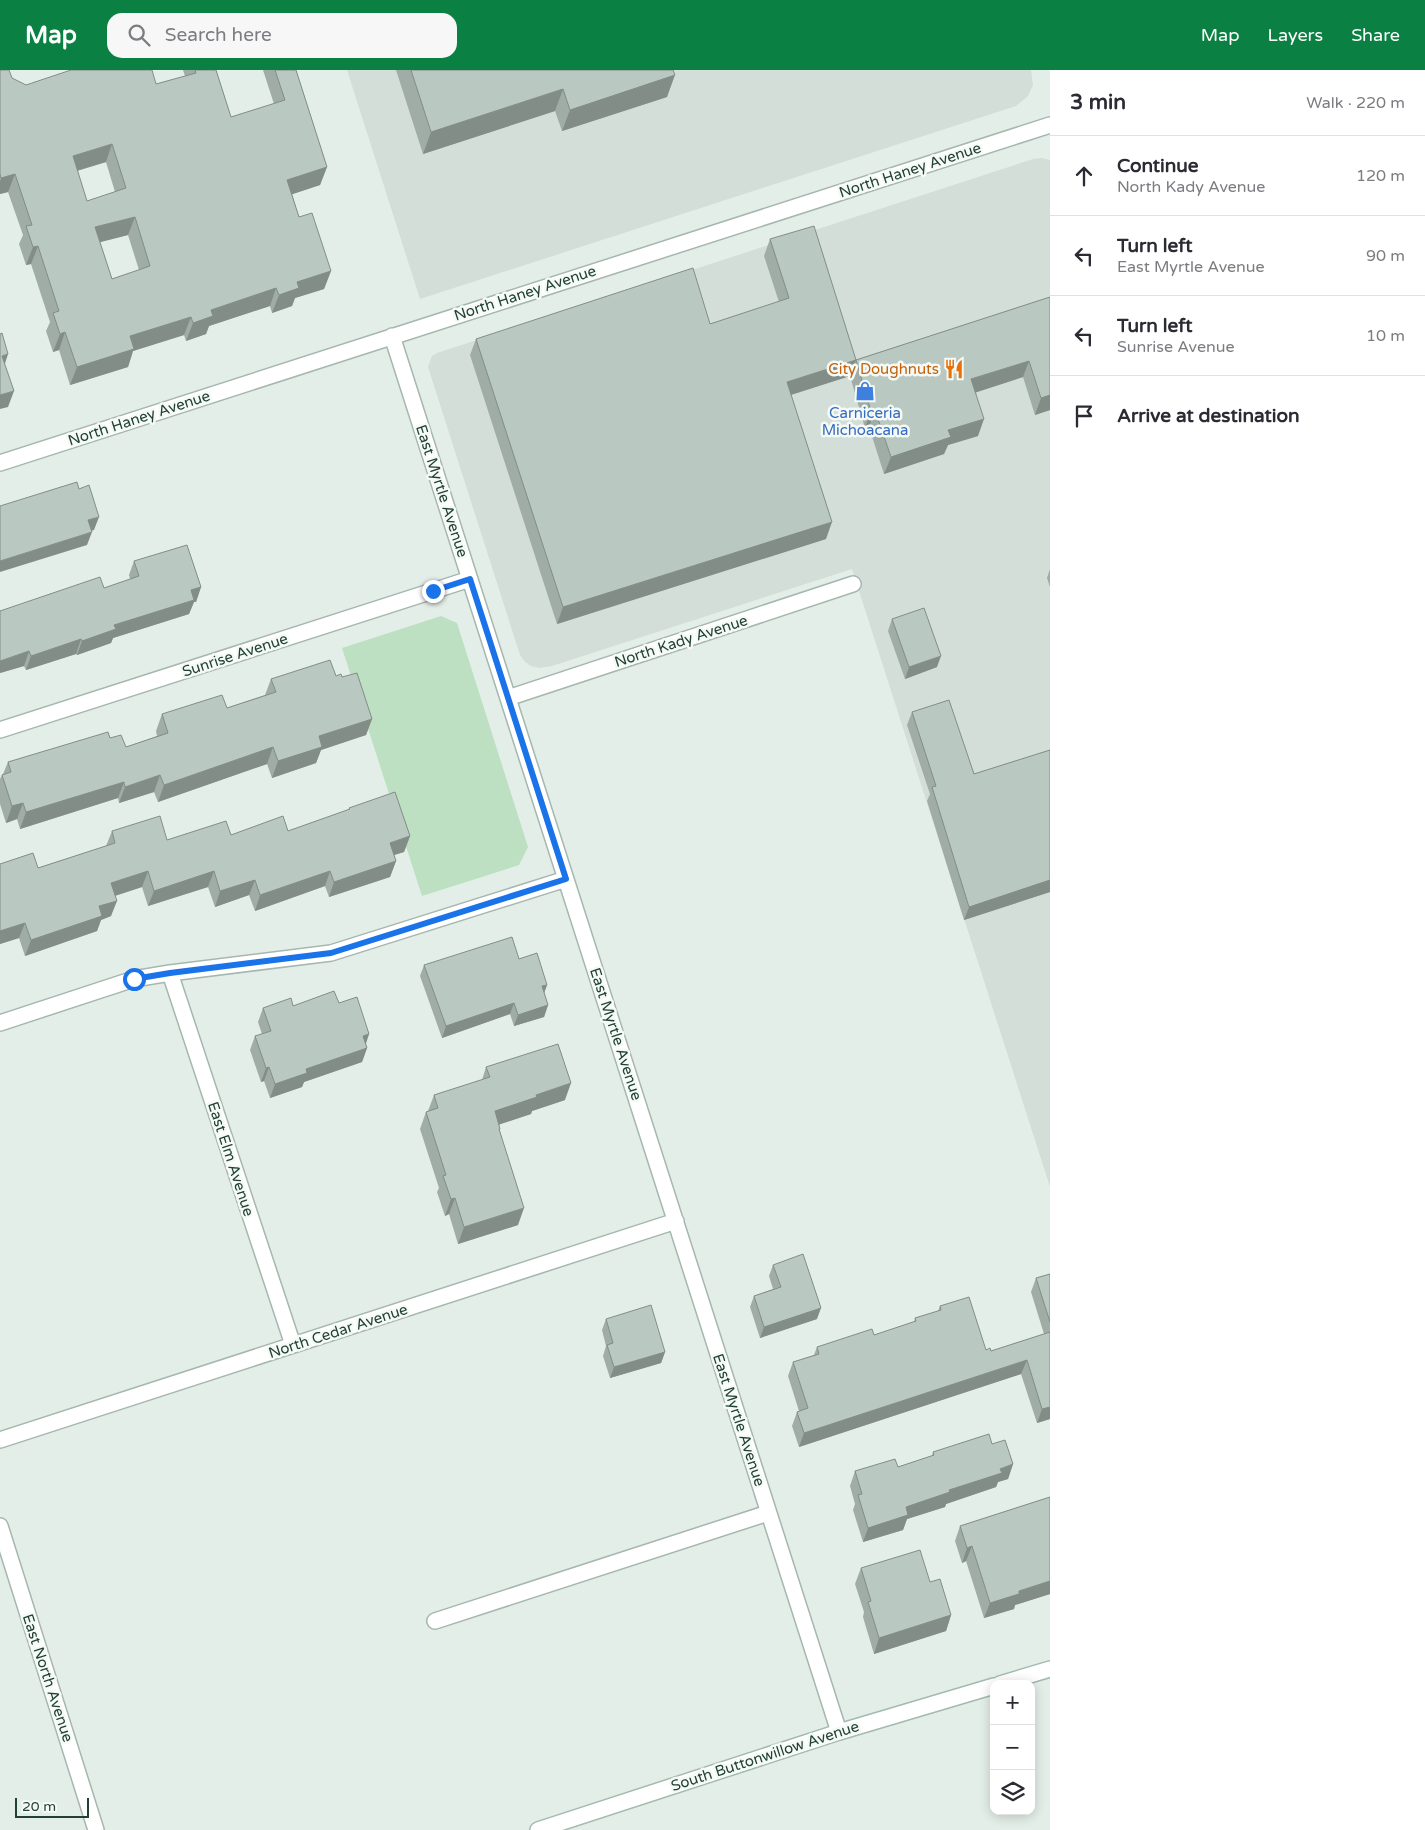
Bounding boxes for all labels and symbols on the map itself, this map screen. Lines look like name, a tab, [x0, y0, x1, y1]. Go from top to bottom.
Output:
street label: North Haney Avenue	[837, 139, 983, 201]
street label: North Haney Avenue	[452, 262, 598, 324]
restaurant icon: City Doughnuts	[943, 358, 965, 380]
place label: City Doughnuts	[828, 360, 939, 378]
shop icon: Carniceria Michoacana	[854, 380, 876, 402]
street label: North Haney Avenue	[66, 387, 212, 449]
place label: Carniceria Michoacana	[822, 404, 908, 439]
street label: East Myrtle Avenue	[412, 422, 472, 560]
route end	[422, 580, 445, 603]
street label: North Kady Avenue	[612, 611, 750, 671]
street label: Sunrise Avenue	[180, 629, 290, 681]
street label: East Myrtle Avenue	[586, 965, 646, 1103]
route start	[123, 968, 146, 991]
street label: East Elm Avenue	[204, 1099, 258, 1219]
street label: North Cedar Avenue	[266, 1300, 410, 1362]
street label: East Myrtle Avenue	[709, 1351, 769, 1489]
street label: East North Avenue	[19, 1612, 77, 1744]
street label: South Buttonwillow Avenue	[669, 1717, 861, 1795]
scale bar	[15, 1795, 89, 1818]

